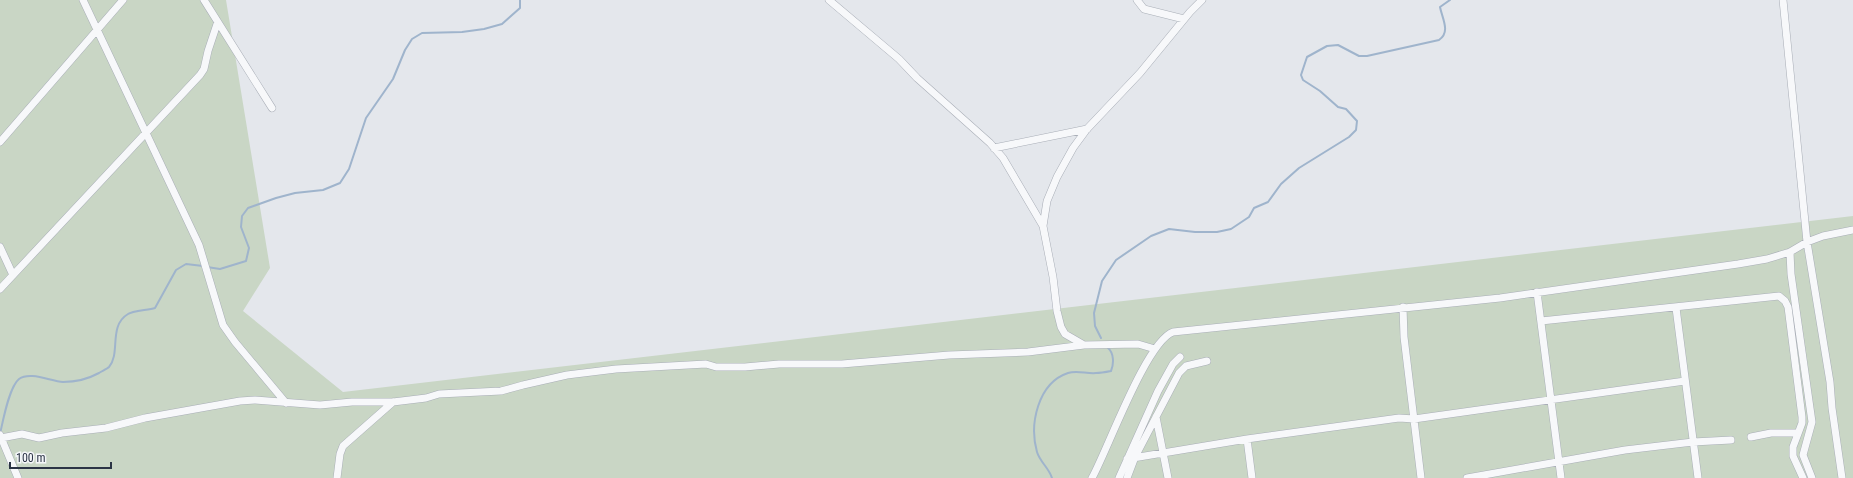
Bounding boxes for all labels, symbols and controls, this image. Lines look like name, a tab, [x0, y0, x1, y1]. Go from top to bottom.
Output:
scale bar	[10, 444, 111, 470]
text: 100 m	[16, 451, 46, 465]

